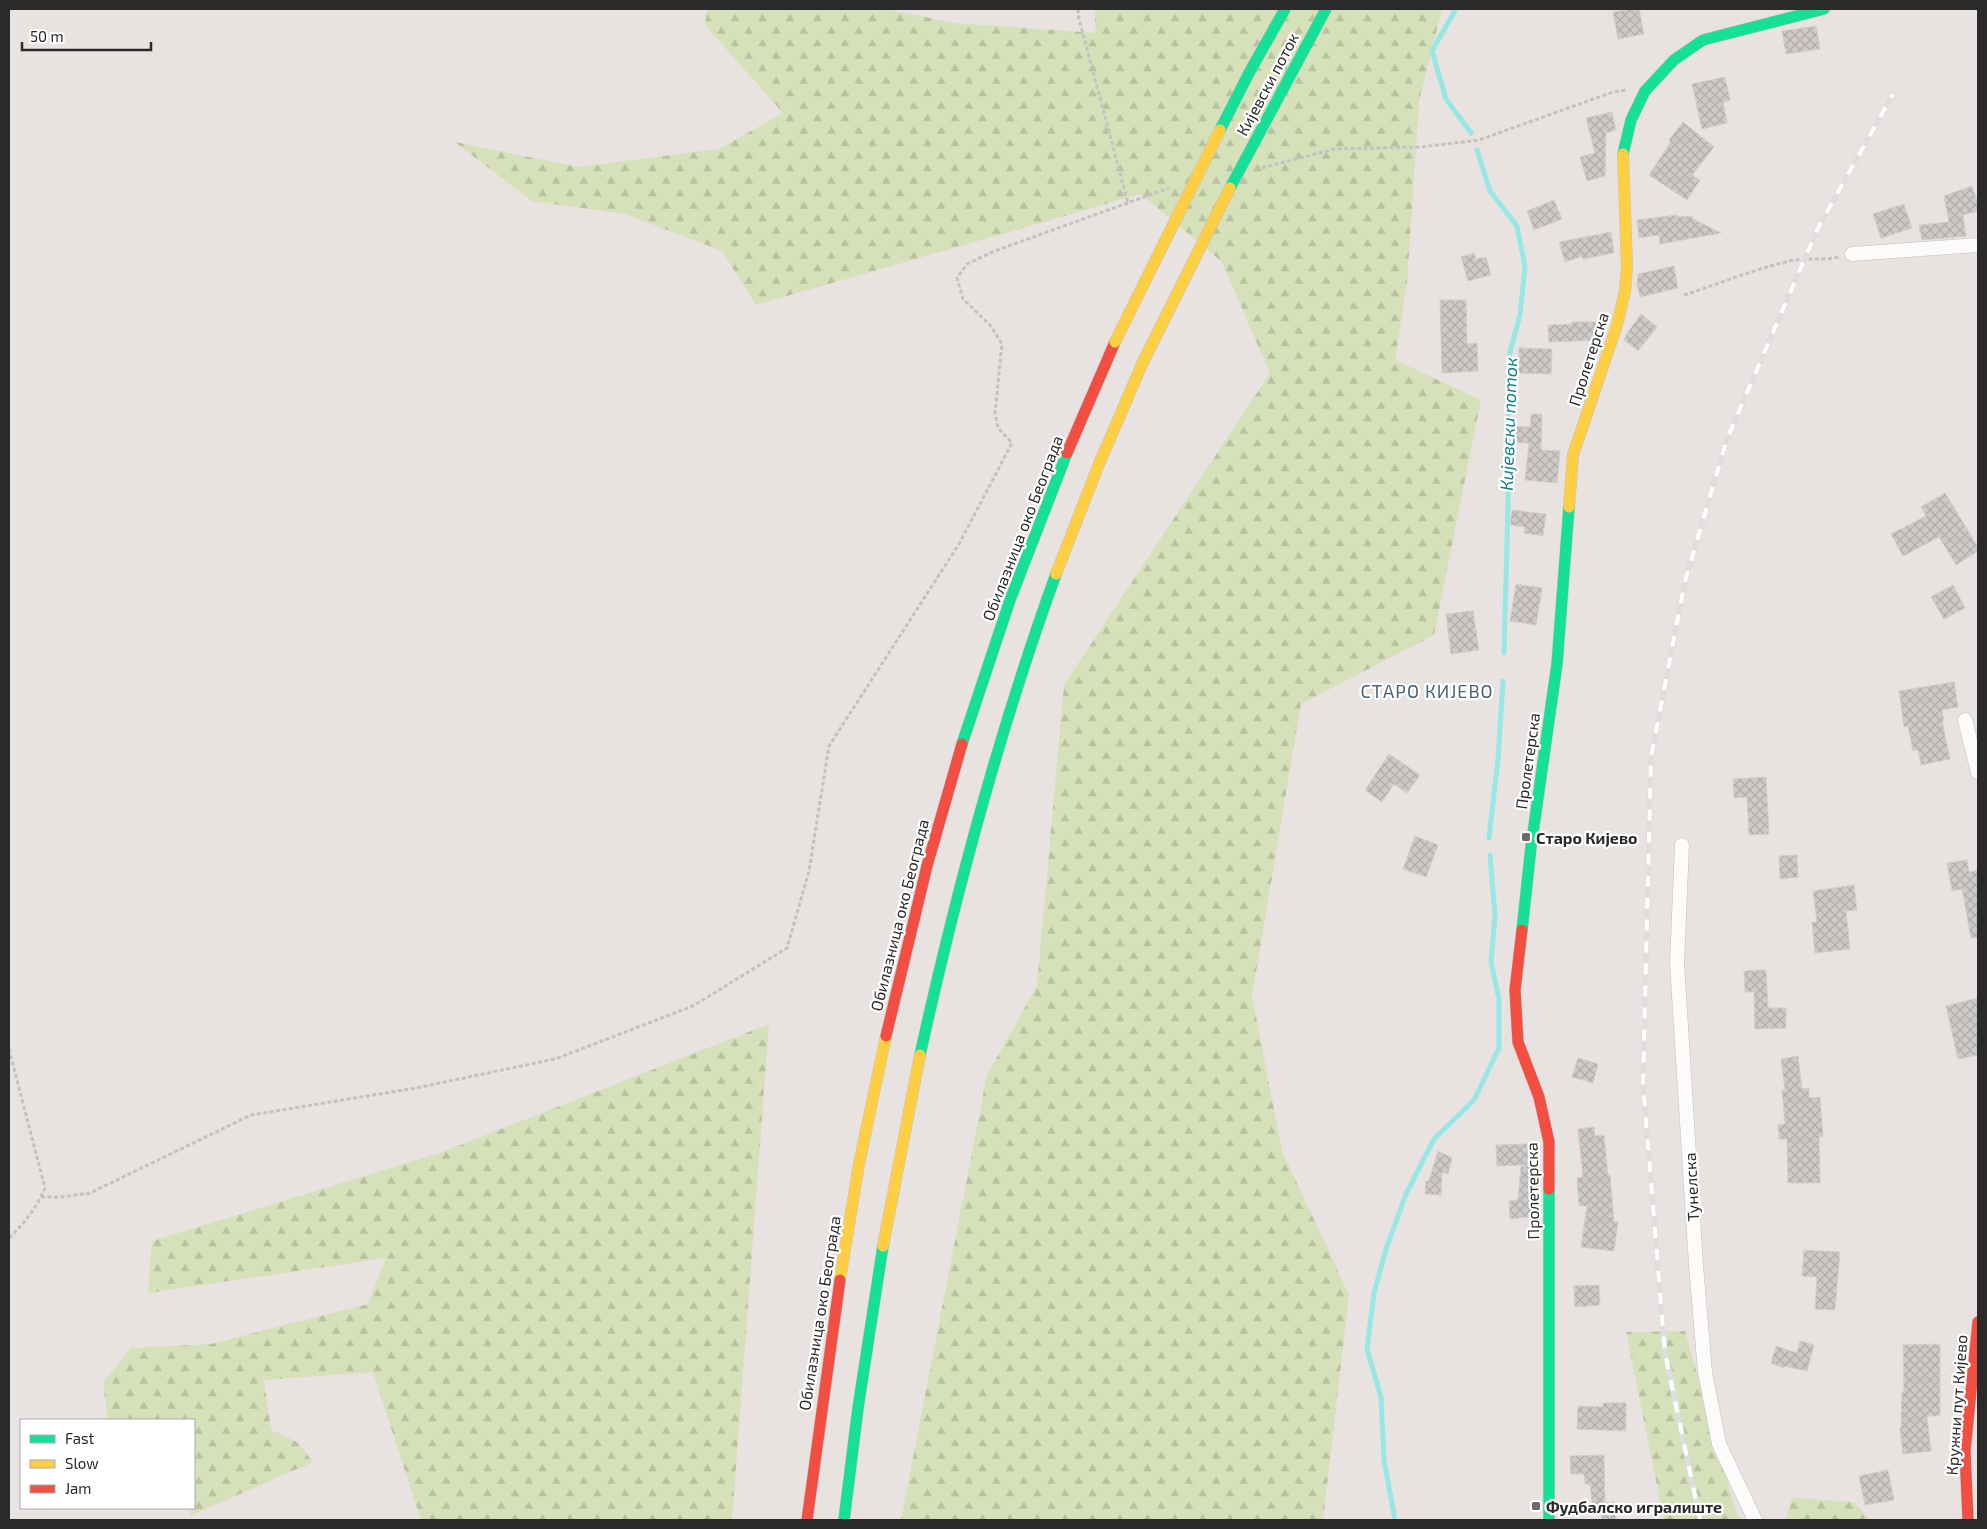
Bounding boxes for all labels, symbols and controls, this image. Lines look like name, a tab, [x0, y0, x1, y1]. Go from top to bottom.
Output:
scale bar	[22, 20, 151, 52]
text: 50 m	[30, 27, 64, 45]
street label: Кијевски поток	[1232, 29, 1303, 139]
street label: Пролетерска	[1564, 310, 1612, 408]
water label: Кијевски поток	[1495, 356, 1521, 491]
street label: Обилазница око Београда	[978, 433, 1066, 623]
district label: СТАРО КИЈЕВО	[1360, 680, 1494, 702]
street label: Пролетерска	[1511, 711, 1543, 811]
street label: Обилазница око Београда	[866, 817, 932, 1013]
place label: Старо Кијево	[1536, 828, 1638, 847]
marker: Старо Кијево	[1520, 831, 1532, 843]
street label: Пролетерска	[1522, 1142, 1542, 1240]
street label: Тунелска	[1680, 1152, 1703, 1222]
street label: Обилазница око Београда	[794, 1214, 844, 1412]
street label: Кружни пут Кијево	[1942, 1334, 1971, 1476]
legend	[20, 1419, 195, 1509]
text: Fast	[65, 1429, 95, 1447]
text: Slow	[65, 1454, 99, 1472]
text: Jam	[65, 1479, 91, 1497]
place label: Фудбалско игралиште	[1546, 1497, 1722, 1516]
marker: Фудбалско игралиште	[1530, 1500, 1542, 1512]

